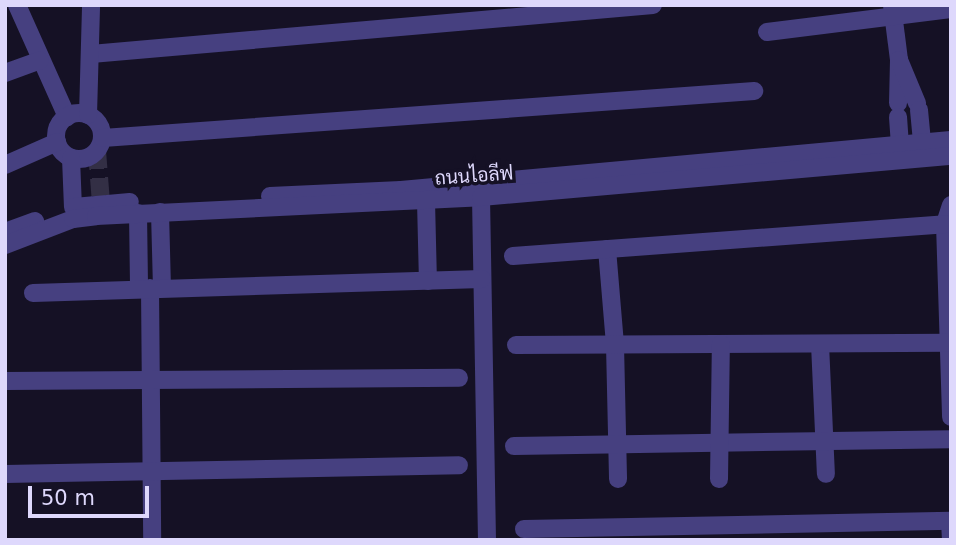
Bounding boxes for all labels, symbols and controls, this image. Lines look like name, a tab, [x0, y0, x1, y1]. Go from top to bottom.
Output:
street label: ถนนไอลีฟ	[434, 162, 514, 190]
scale bar	[32, 472, 152, 516]
text: 50 m	[41, 486, 95, 510]

